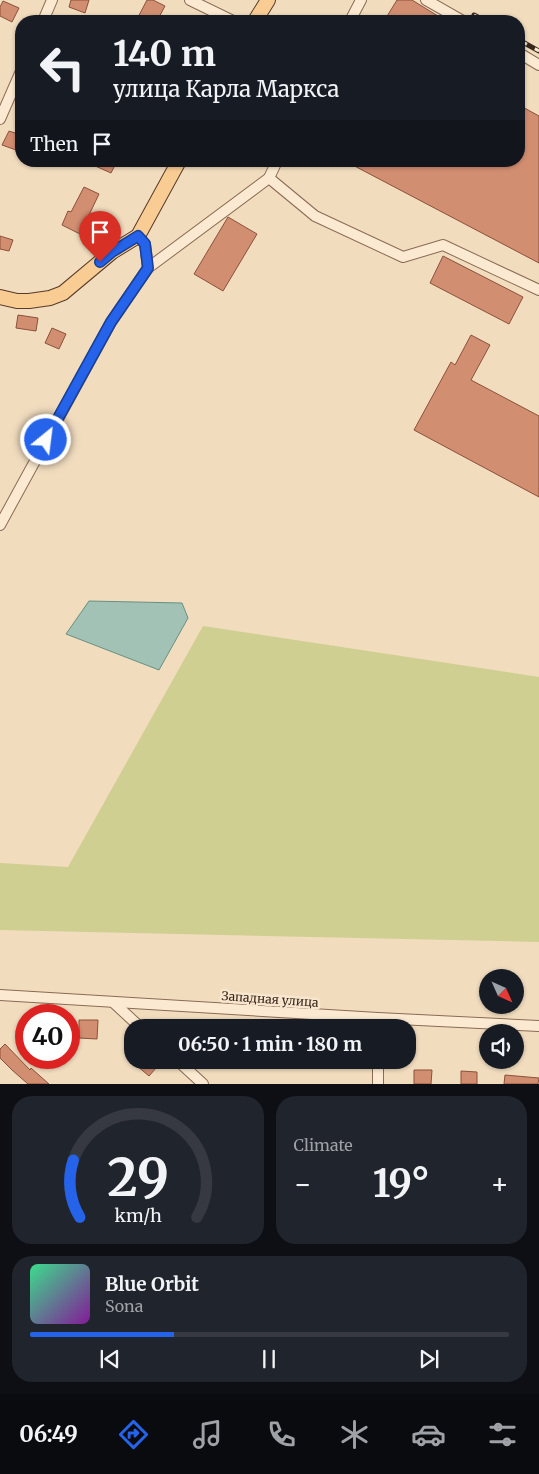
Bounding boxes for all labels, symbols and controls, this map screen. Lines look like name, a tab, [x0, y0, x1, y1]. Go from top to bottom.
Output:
text: 140 m	[113, 32, 216, 76]
icon: left	[30, 35, 95, 100]
text: улица Карла Маркса	[113, 75, 339, 103]
icon: arrive	[88, 130, 116, 158]
text: Then	[30, 132, 78, 156]
pin	[79, 211, 121, 262]
icon: arrive	[86, 218, 114, 246]
position arrow	[19, 413, 71, 465]
north arrow	[479, 969, 524, 1014]
map controls	[479, 969, 524, 1069]
street label: Западная улица	[221, 988, 320, 1010]
speed limit sign: 40	[15, 1004, 80, 1069]
button: sound	[479, 1024, 524, 1069]
text: 06:50 · 1 min · 180 m	[178, 1032, 362, 1056]
text: Climate	[294, 1135, 353, 1155]
text: 29	[107, 1145, 169, 1210]
text: 19°	[373, 1160, 430, 1207]
text: −	[294, 1166, 312, 1202]
text: +	[490, 1166, 509, 1202]
text: km/h	[114, 1204, 162, 1227]
text: Blue Orbit	[105, 1272, 199, 1296]
text: Sona	[105, 1296, 143, 1316]
icon: previous	[96, 1345, 124, 1373]
icon: pause	[255, 1345, 283, 1373]
icon: next	[415, 1345, 443, 1373]
icon: directions	[116, 1417, 151, 1452]
icon: music	[190, 1417, 225, 1452]
icon: phone	[264, 1417, 299, 1452]
icon: climate	[337, 1417, 372, 1452]
icon: car	[411, 1417, 446, 1452]
icon: filters	[485, 1417, 520, 1452]
text: 06:49	[19, 1420, 78, 1448]

